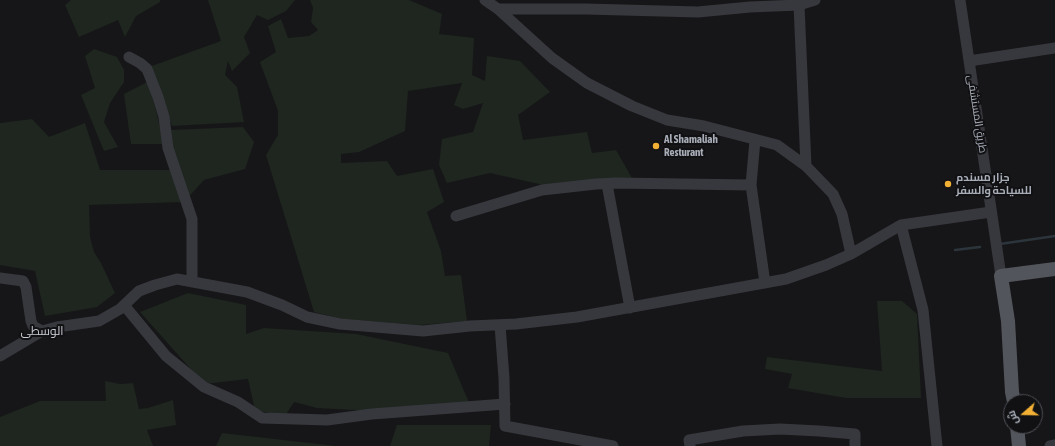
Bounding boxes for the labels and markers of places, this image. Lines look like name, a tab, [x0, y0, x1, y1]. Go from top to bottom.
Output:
place label: Al Shamaliah Resturant	[664, 133, 718, 159]
marker: Al Shamaliah Resturant	[651, 141, 661, 151]
place label: جزار مسندم للسياحة والسفر	[956, 171, 1032, 197]
marker: جزار مسندم للسياحة والسفر	[943, 179, 953, 189]

